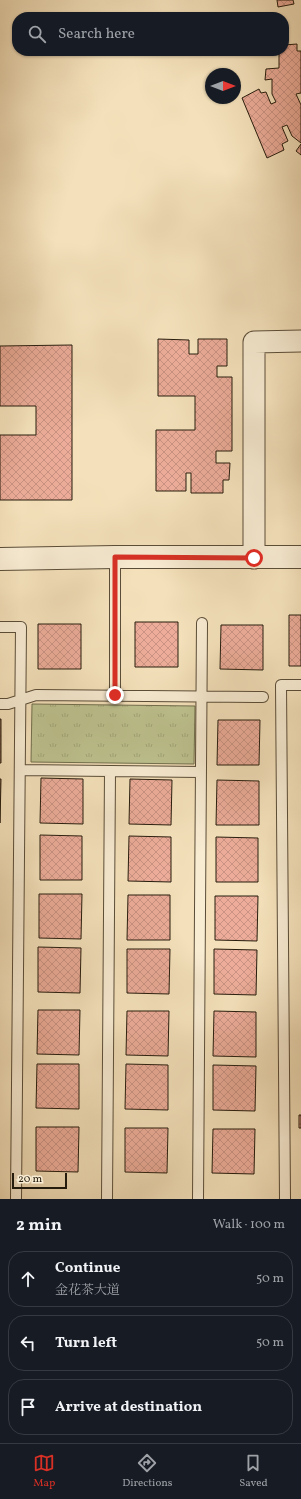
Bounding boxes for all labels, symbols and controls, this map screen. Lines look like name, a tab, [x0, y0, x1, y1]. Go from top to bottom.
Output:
search box	[12, 12, 289, 56]
icon: search	[26, 23, 48, 45]
text: Search here	[58, 24, 135, 45]
north arrow	[205, 68, 241, 104]
route start	[245, 549, 263, 567]
route end	[106, 686, 124, 704]
scale bar	[12, 1171, 67, 1190]
text: 20 m	[18, 1172, 42, 1187]
text: 2 min	[16, 1214, 62, 1237]
text: Walk · 100 m	[213, 1216, 285, 1234]
text: Continue	[55, 1258, 120, 1279]
icon: ahead	[17, 1268, 39, 1290]
text: 50 m	[256, 1270, 284, 1288]
text: 金花茶大道	[55, 1282, 120, 1300]
icon: left	[17, 1332, 39, 1354]
text: Turn left	[55, 1333, 117, 1354]
text: 50 m	[256, 1334, 284, 1352]
icon: arrive	[17, 1396, 39, 1418]
text: Arrive at destination	[55, 1397, 202, 1418]
tab: Map	[33, 1452, 55, 1491]
tab: Directions	[122, 1452, 173, 1491]
tab: Saved	[239, 1452, 268, 1491]

